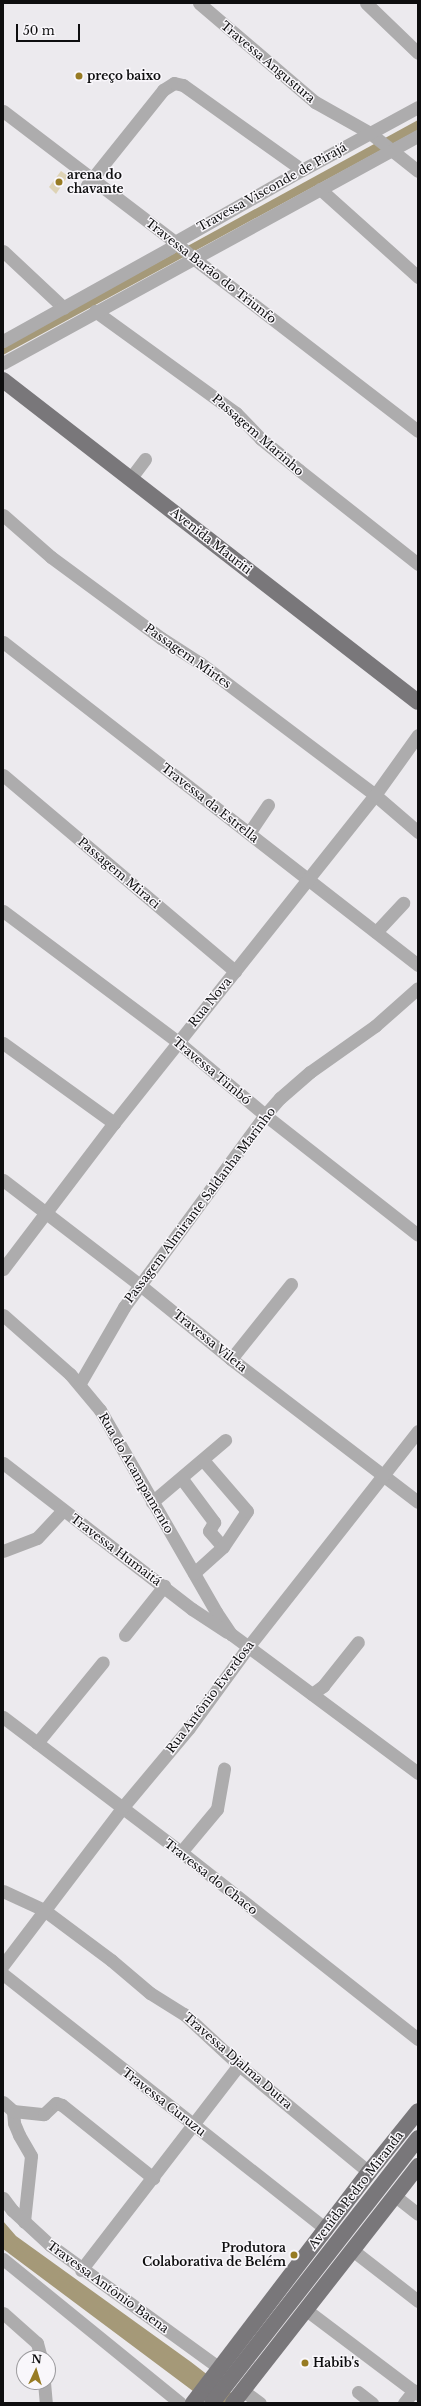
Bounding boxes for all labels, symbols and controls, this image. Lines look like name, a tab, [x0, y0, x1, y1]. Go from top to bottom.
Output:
scale bar	[18, 16, 82, 42]
street label: Travessa Angustura	[218, 18, 318, 106]
text: 50 m	[23, 23, 55, 38]
place label: preço baixo	[87, 69, 161, 83]
marker: preço baixo	[74, 71, 84, 81]
street label: Travessa Visconde de Pirajá	[195, 140, 349, 234]
place label: arena do chavante	[67, 168, 123, 196]
marker: arena do chavante	[54, 177, 64, 187]
street label: Travessa Barão do Triunfo	[143, 215, 279, 327]
street label: Passagem Marinho	[209, 391, 307, 479]
street label: Avenida Mauriti	[167, 505, 255, 577]
street label: Passagem Mirtes	[142, 621, 234, 691]
street label: Travessa da Estrella	[158, 761, 262, 845]
street label: Passagem Miraci	[75, 834, 163, 912]
street label: Rua Nova	[186, 974, 234, 1030]
street label: Travessa Timbó	[170, 1034, 254, 1108]
street label: Passagem Almirante Saldanha Marinho	[121, 1104, 279, 1306]
street label: Travessa Vileta	[170, 1307, 250, 1375]
street label: Rua do Acampamento	[95, 1410, 177, 1536]
street label: Travessa Humaitá	[68, 1511, 164, 1589]
street label: Rua Antônio Everdosa	[163, 1638, 257, 1756]
street label: Travessa do Chaco	[162, 1836, 260, 1918]
street label: Travessa Djalma Dutra	[181, 2010, 295, 2112]
street label: Travessa Curuzu	[119, 2065, 209, 2139]
street label: Avenida Pedro Miranda	[306, 2128, 406, 2252]
street label: Travessa Antônio Baena	[44, 2238, 172, 2336]
place label: Produtora Colaborativa de Belém	[142, 2241, 286, 2269]
marker: Produtora Colaborativa de Belém	[289, 2250, 299, 2260]
north arrow	[16, 2350, 56, 2390]
text: N	[31, 2352, 42, 2366]
place label: Habib's	[313, 2356, 359, 2370]
marker: Habib's	[300, 2358, 310, 2368]

